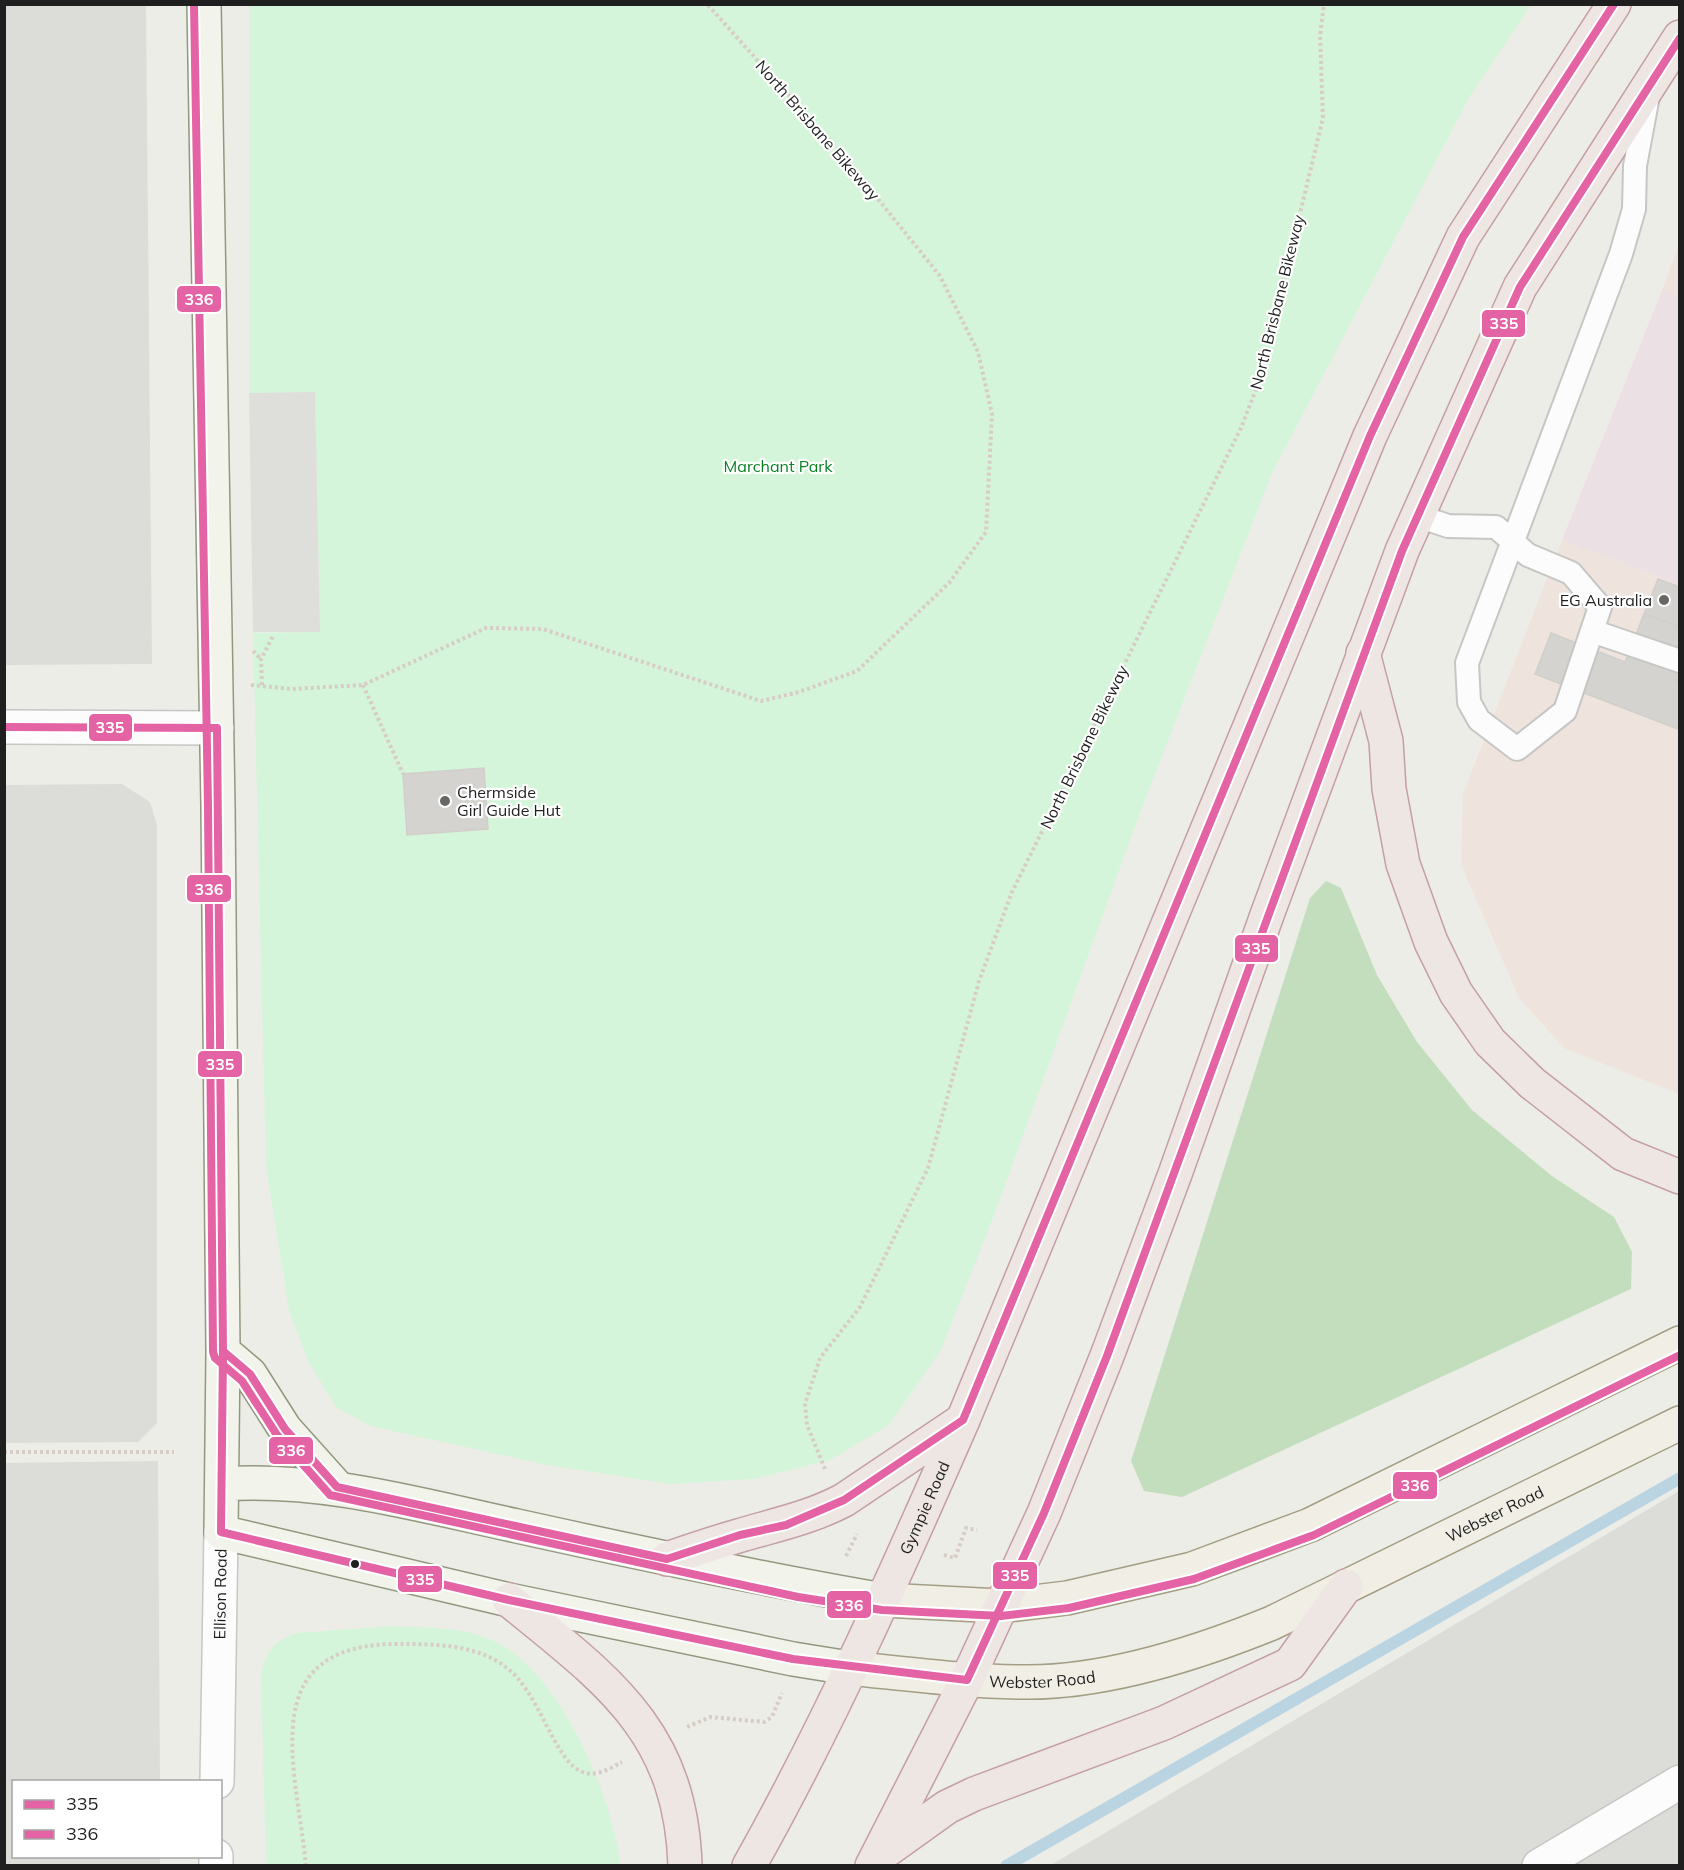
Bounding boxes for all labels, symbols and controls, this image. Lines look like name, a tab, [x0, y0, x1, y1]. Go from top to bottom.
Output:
street label: North Brisbane Bikeway	[752, 56, 885, 205]
street label: North Brisbane Bikeway	[1246, 212, 1309, 391]
line badge: 336	[176, 285, 222, 313]
text: 336	[185, 289, 214, 309]
line badge: 335	[1481, 309, 1526, 338]
text: 335	[1490, 313, 1519, 333]
park label: Marchant Park	[724, 456, 833, 476]
place label: EG Australia	[1560, 590, 1652, 610]
marker: EG Australia	[1657, 593, 1671, 607]
street label: North Brisbane Bikeway	[1036, 662, 1133, 832]
line badge: 335	[88, 713, 133, 742]
text: 335	[96, 717, 125, 737]
place label: Chermside Girl Guide Hut	[457, 782, 561, 820]
marker: Chermside Girl Guide Hut	[438, 794, 452, 808]
line badge: 336	[186, 874, 232, 903]
text: 336	[195, 879, 224, 899]
line badge: 335	[1234, 934, 1279, 963]
text: 335	[1242, 938, 1271, 958]
line badge: 335	[197, 1050, 243, 1078]
text: 335	[206, 1054, 235, 1074]
line badge: 336	[268, 1436, 314, 1465]
text: 336	[277, 1440, 306, 1460]
street label: Gympie Road	[895, 1458, 954, 1557]
line badge: 336	[1392, 1471, 1438, 1500]
text: 336	[1401, 1475, 1430, 1495]
street label: Webster Road	[1442, 1481, 1547, 1546]
street label: Ellison Road	[209, 1548, 231, 1640]
unlabelled marker	[349, 1558, 361, 1570]
line badge: 335	[992, 1561, 1038, 1590]
line badge: 335	[397, 1565, 443, 1593]
text: 335	[1001, 1565, 1030, 1585]
text: 335	[406, 1569, 435, 1589]
line badge: 336	[826, 1590, 872, 1619]
text: 336	[835, 1595, 864, 1615]
street label: Webster Road	[989, 1666, 1097, 1692]
legend	[12, 1780, 222, 1858]
text: 335	[66, 1792, 99, 1815]
text: 336	[66, 1822, 98, 1845]

